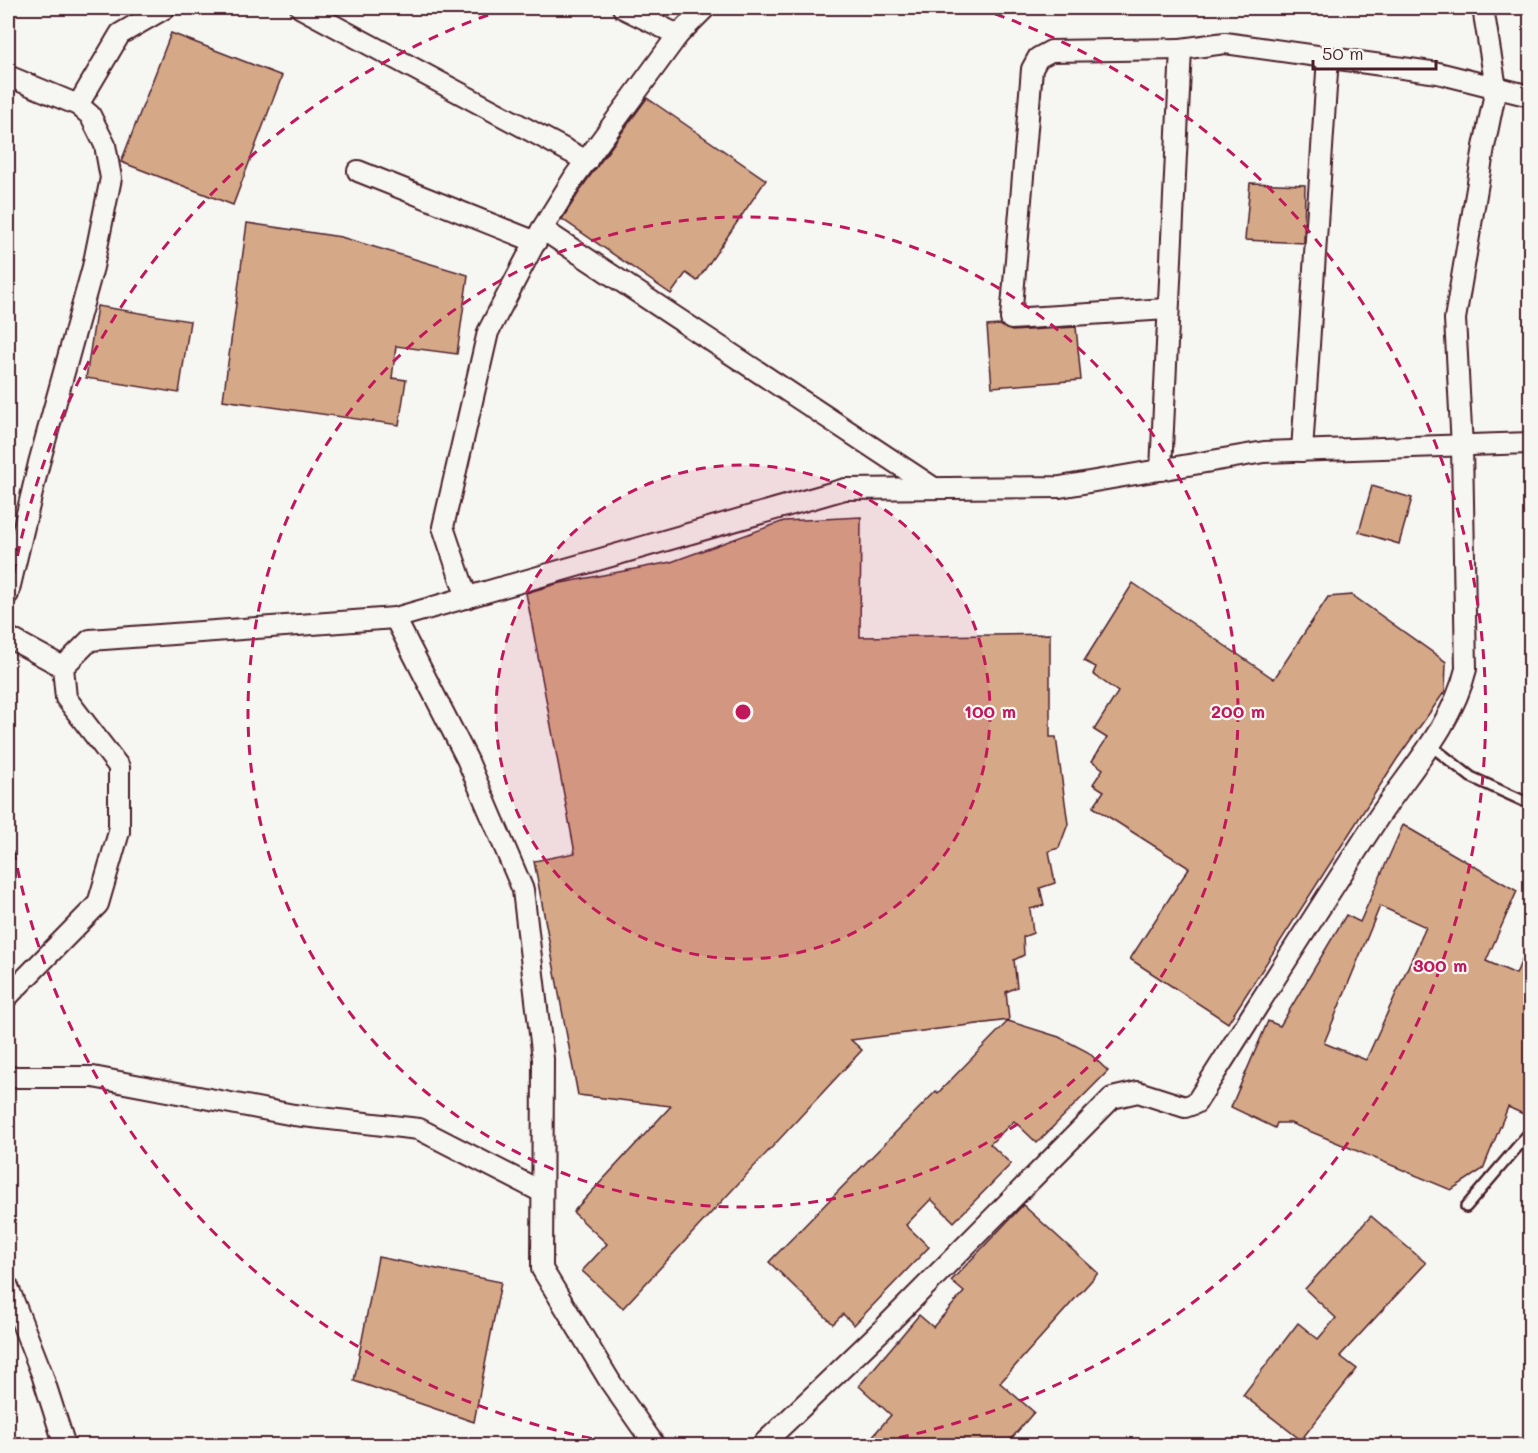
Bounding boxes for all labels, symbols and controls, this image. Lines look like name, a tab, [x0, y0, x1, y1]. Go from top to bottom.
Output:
scale bar	[1313, 33, 1436, 71]
text: 50 m	[1322, 41, 1364, 65]
text: 100 m	[964, 699, 1016, 723]
text: 200 m	[1211, 699, 1265, 723]
centre of rings	[733, 702, 753, 722]
text: 300 m	[1413, 953, 1467, 977]

